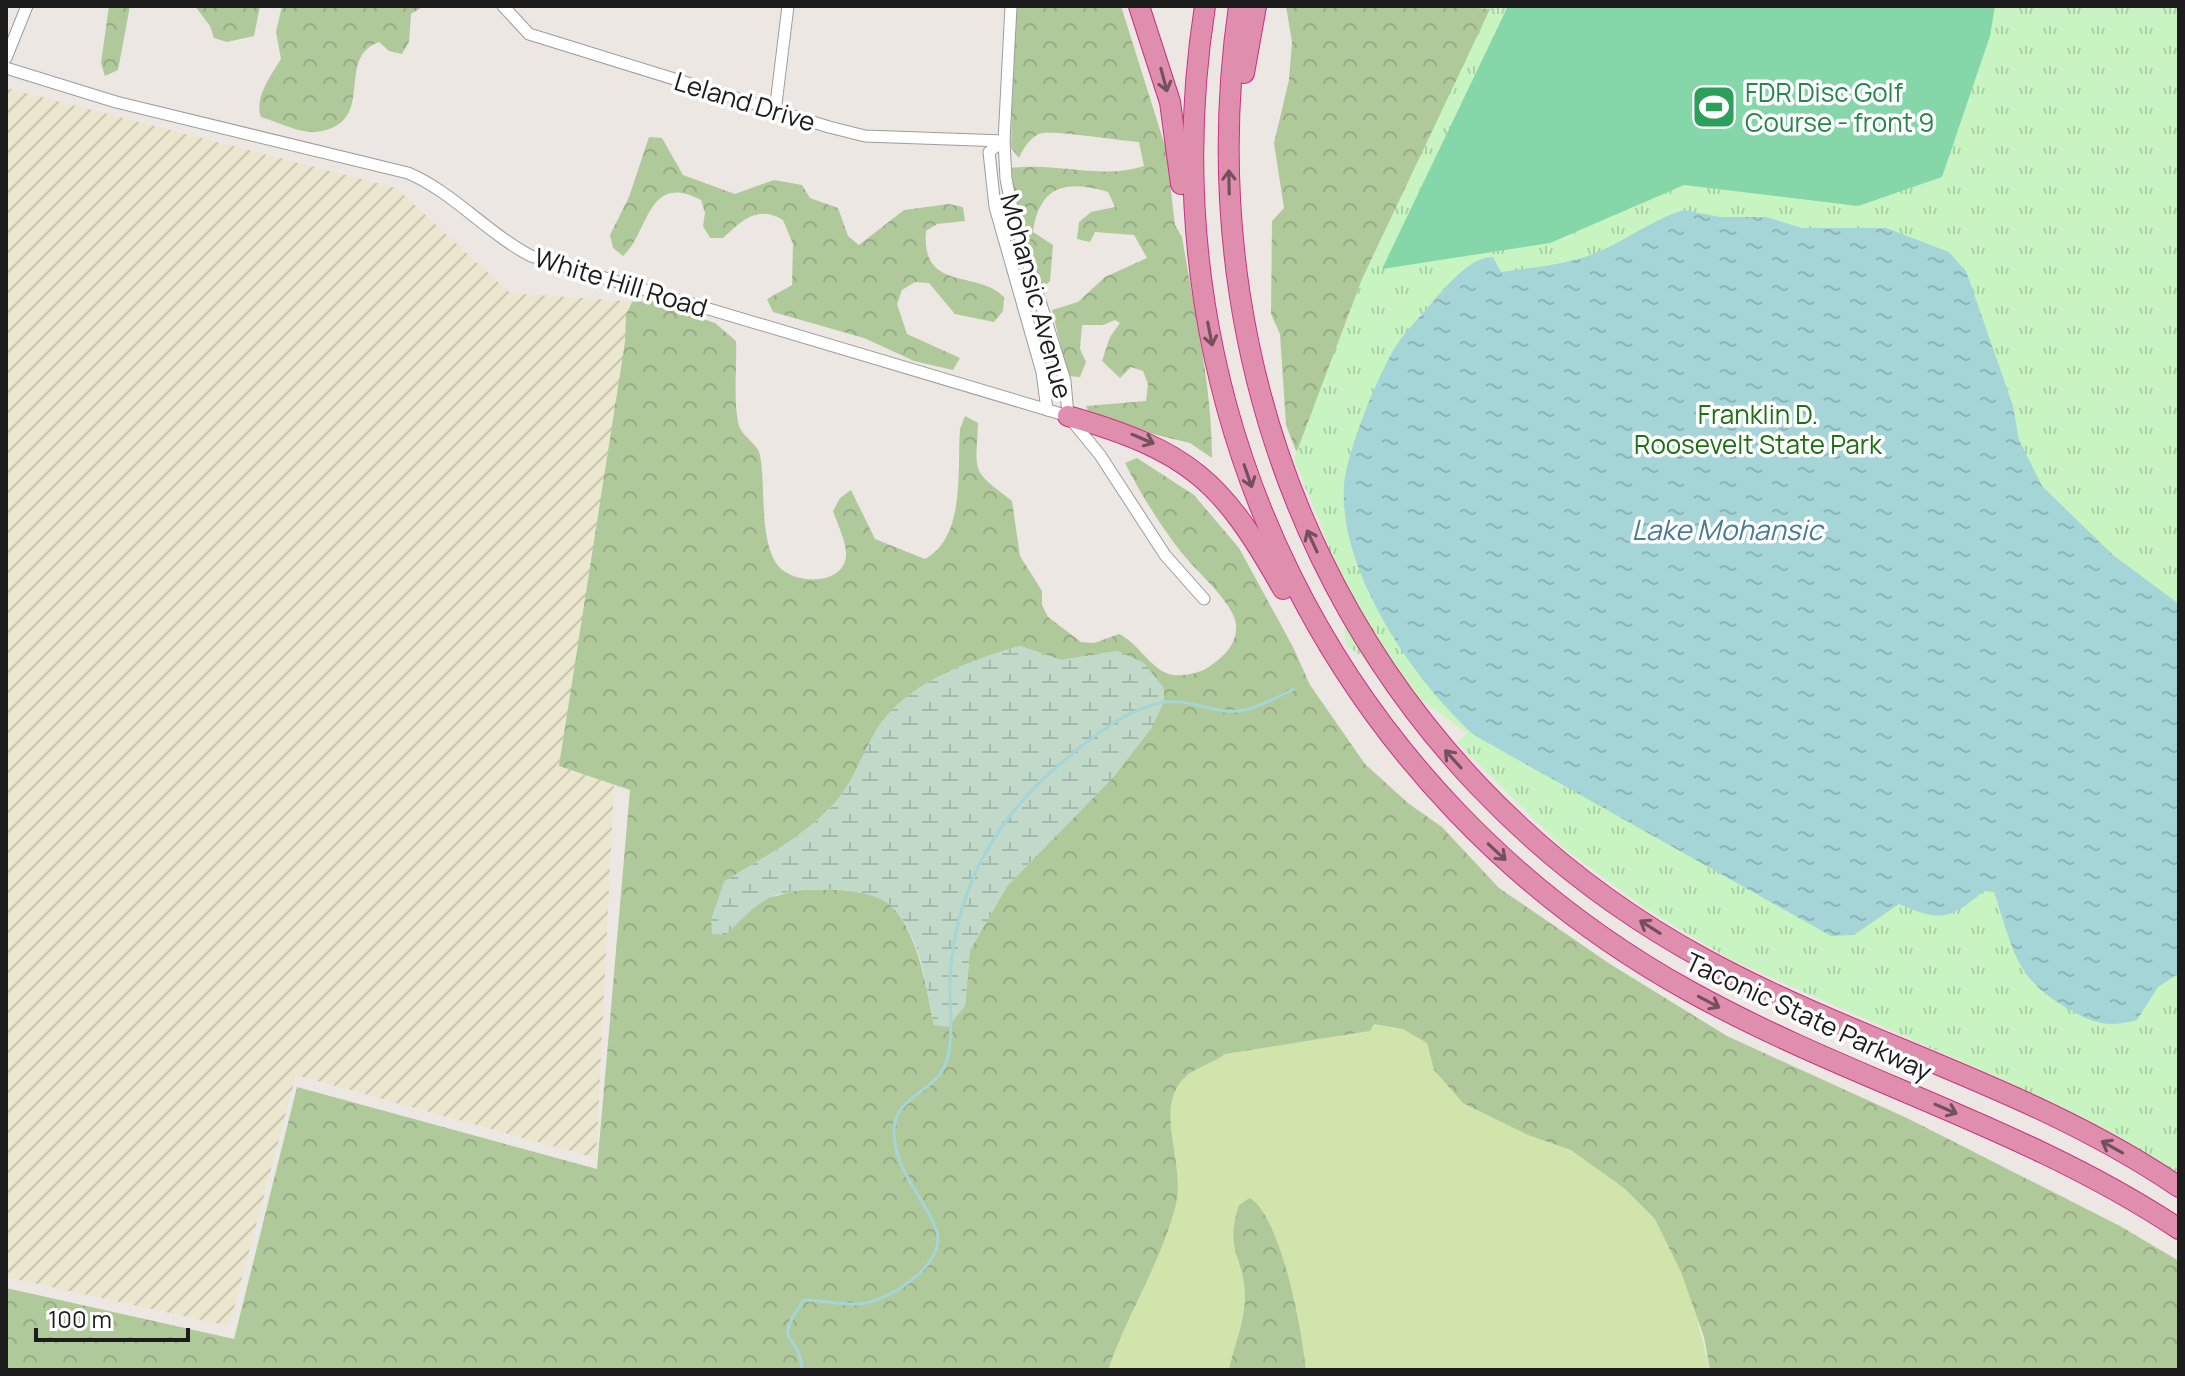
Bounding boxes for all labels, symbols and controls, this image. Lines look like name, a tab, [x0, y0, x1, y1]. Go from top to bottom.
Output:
street label: Leland Drive	[670, 62, 820, 140]
one-way arrow	[1157, 66, 1172, 92]
place label: FDR Disc Golf Course - front 9	[1745, 74, 1934, 140]
sports icon: FDR Disc Golf Course - front 9	[1690, 83, 1738, 131]
one-way arrow	[1221, 169, 1236, 196]
street label: Mohansic Avenue	[992, 189, 1082, 403]
street label: White Hill Road	[530, 239, 712, 325]
one-way arrow	[1204, 321, 1219, 346]
park label: Franklin D. Roosevelt State Park	[1634, 396, 1883, 462]
one-way arrow	[1130, 433, 1155, 448]
one-way arrow	[1242, 463, 1257, 488]
water label: Lake Mohansic	[1631, 510, 1825, 548]
one-way arrow	[1304, 530, 1319, 554]
one-way arrow	[1444, 749, 1462, 769]
one-way arrow	[1486, 843, 1506, 861]
one-way arrow	[1639, 919, 1662, 935]
street label: Taconic State Parkway	[1680, 943, 1938, 1089]
one-way arrow	[1696, 994, 1720, 1010]
one-way arrow	[1933, 1102, 1957, 1117]
one-way arrow	[2100, 1139, 2124, 1155]
scale bar	[36, 1292, 188, 1342]
text: 100 m	[48, 1302, 112, 1335]

